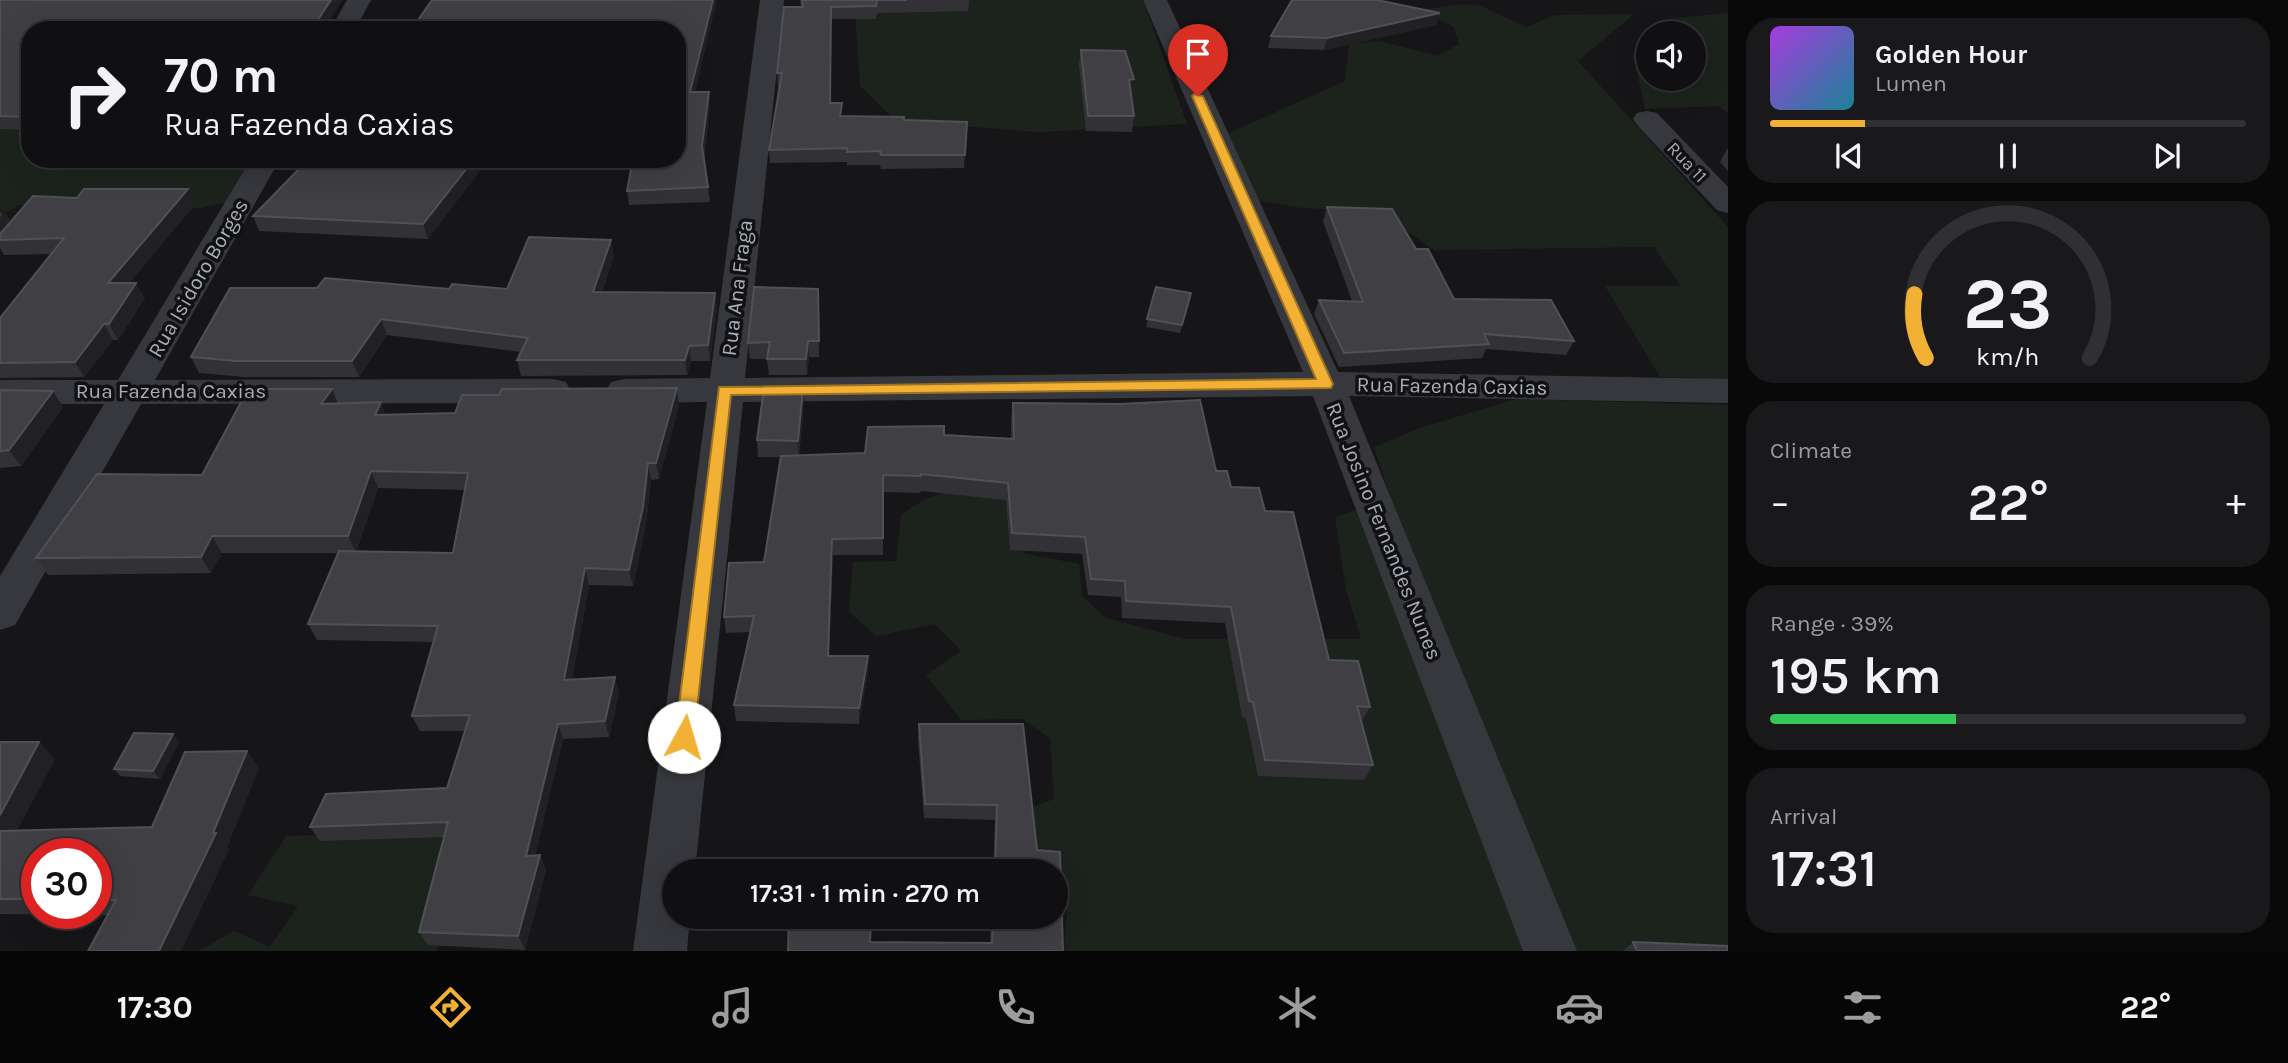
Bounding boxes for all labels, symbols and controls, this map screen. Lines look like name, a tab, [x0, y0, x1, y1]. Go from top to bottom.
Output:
map controls	[1636, 21, 1706, 91]
button: sound	[1636, 21, 1706, 91]
pin	[1168, 24, 1228, 96]
icon: arrive	[1179, 35, 1217, 73]
text: Golden Hour	[1875, 39, 2027, 70]
text: 70 m	[164, 47, 278, 104]
icon: right	[49, 49, 140, 140]
text: Lumen	[1875, 70, 1947, 97]
text: Rua Fazenda Caxias	[164, 106, 454, 143]
street label: Rua 11	[1662, 137, 1712, 187]
icon: previous	[1830, 137, 1868, 175]
icon: pause	[1989, 137, 2027, 175]
icon: next	[2148, 137, 2186, 175]
street label: Rua Isidoro Borges	[143, 195, 253, 361]
street label: Rua Ana Fraga	[717, 219, 757, 357]
text: 23	[1963, 262, 2053, 347]
text: km/h	[1976, 342, 2040, 371]
street label: Rua Fazenda Caxias	[1356, 372, 1548, 400]
street label: Rua Fazenda Caxias	[76, 379, 266, 403]
street label: Rua Josino Fernandes Nunes	[1321, 399, 1447, 663]
text: Climate	[1770, 437, 1852, 464]
text: 22°	[1967, 472, 2049, 533]
text: −	[1770, 480, 1790, 525]
text: +	[2226, 480, 2246, 525]
text: Range · 39%	[1770, 610, 1894, 637]
text: 195 km	[1770, 645, 1942, 706]
position arrow	[647, 700, 721, 774]
text: Arrival	[1770, 803, 1837, 830]
speed limit sign: 30	[21, 838, 112, 929]
text: 17:31	[1770, 838, 1877, 899]
text: 17:31 · 1 min · 270 m	[750, 878, 980, 909]
icon: directions	[426, 983, 475, 1032]
icon: music	[708, 983, 757, 1032]
icon: phone	[991, 983, 1040, 1032]
icon: climate	[1273, 983, 1322, 1032]
icon: car	[1555, 983, 1604, 1032]
icon: filters	[1838, 983, 1887, 1032]
text: 17:30	[117, 989, 193, 1026]
text: 22°	[2120, 989, 2171, 1026]

